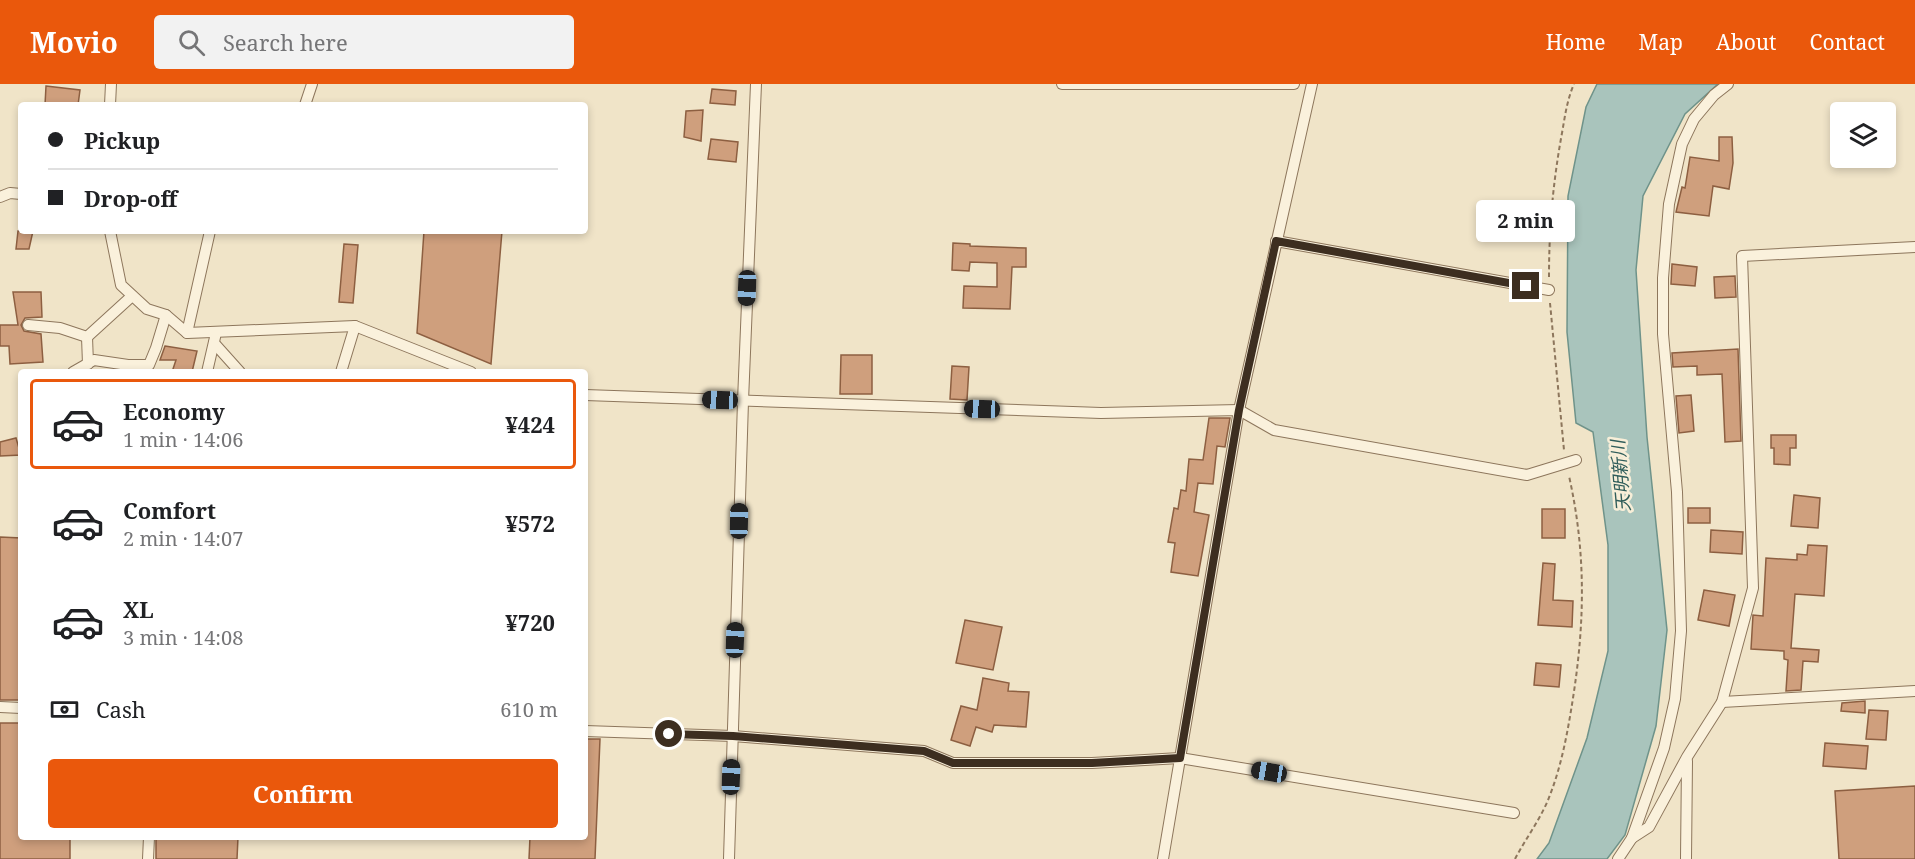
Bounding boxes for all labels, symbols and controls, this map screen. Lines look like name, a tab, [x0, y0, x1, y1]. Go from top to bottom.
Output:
search box	[154, 15, 574, 69]
text: Movio	[30, 23, 118, 61]
icon: search	[175, 26, 208, 59]
text: Search here	[223, 27, 348, 57]
text: Home	[1546, 28, 1606, 56]
text: Map	[1639, 28, 1683, 56]
text: About	[1716, 28, 1777, 56]
text: Contact	[1810, 28, 1885, 56]
map controls	[1830, 102, 1896, 168]
button: layers	[1830, 102, 1896, 168]
text: Pickup	[84, 125, 160, 155]
text: Drop-off	[84, 183, 177, 213]
callout: 2 min	[1476, 199, 1576, 241]
text: 2 min	[1497, 207, 1554, 234]
car	[737, 270, 757, 306]
route end	[1512, 272, 1539, 299]
car	[702, 390, 738, 410]
text: Economy	[123, 396, 225, 426]
icon: car	[51, 397, 105, 451]
car	[964, 399, 1000, 419]
text: ¥424	[505, 409, 555, 439]
text: 1 min · 14:06	[123, 426, 243, 453]
water label: 天明新川	[1605, 437, 1635, 513]
text: Comfort	[123, 495, 216, 525]
icon: car	[51, 496, 105, 550]
car	[730, 503, 748, 539]
text: ¥572	[505, 508, 555, 538]
text: 2 min · 14:07	[123, 525, 243, 552]
text: XL	[123, 594, 154, 624]
icon: car	[51, 595, 105, 649]
text: ¥720	[505, 607, 555, 637]
car	[725, 622, 745, 658]
text: 3 min · 14:08	[123, 624, 243, 651]
icon: cash	[48, 693, 81, 726]
text: Cash	[96, 694, 146, 724]
text: 610 m	[500, 696, 558, 723]
route start	[655, 720, 682, 747]
button: Confirm	[48, 759, 558, 828]
car	[721, 759, 741, 795]
car	[1250, 760, 1288, 784]

